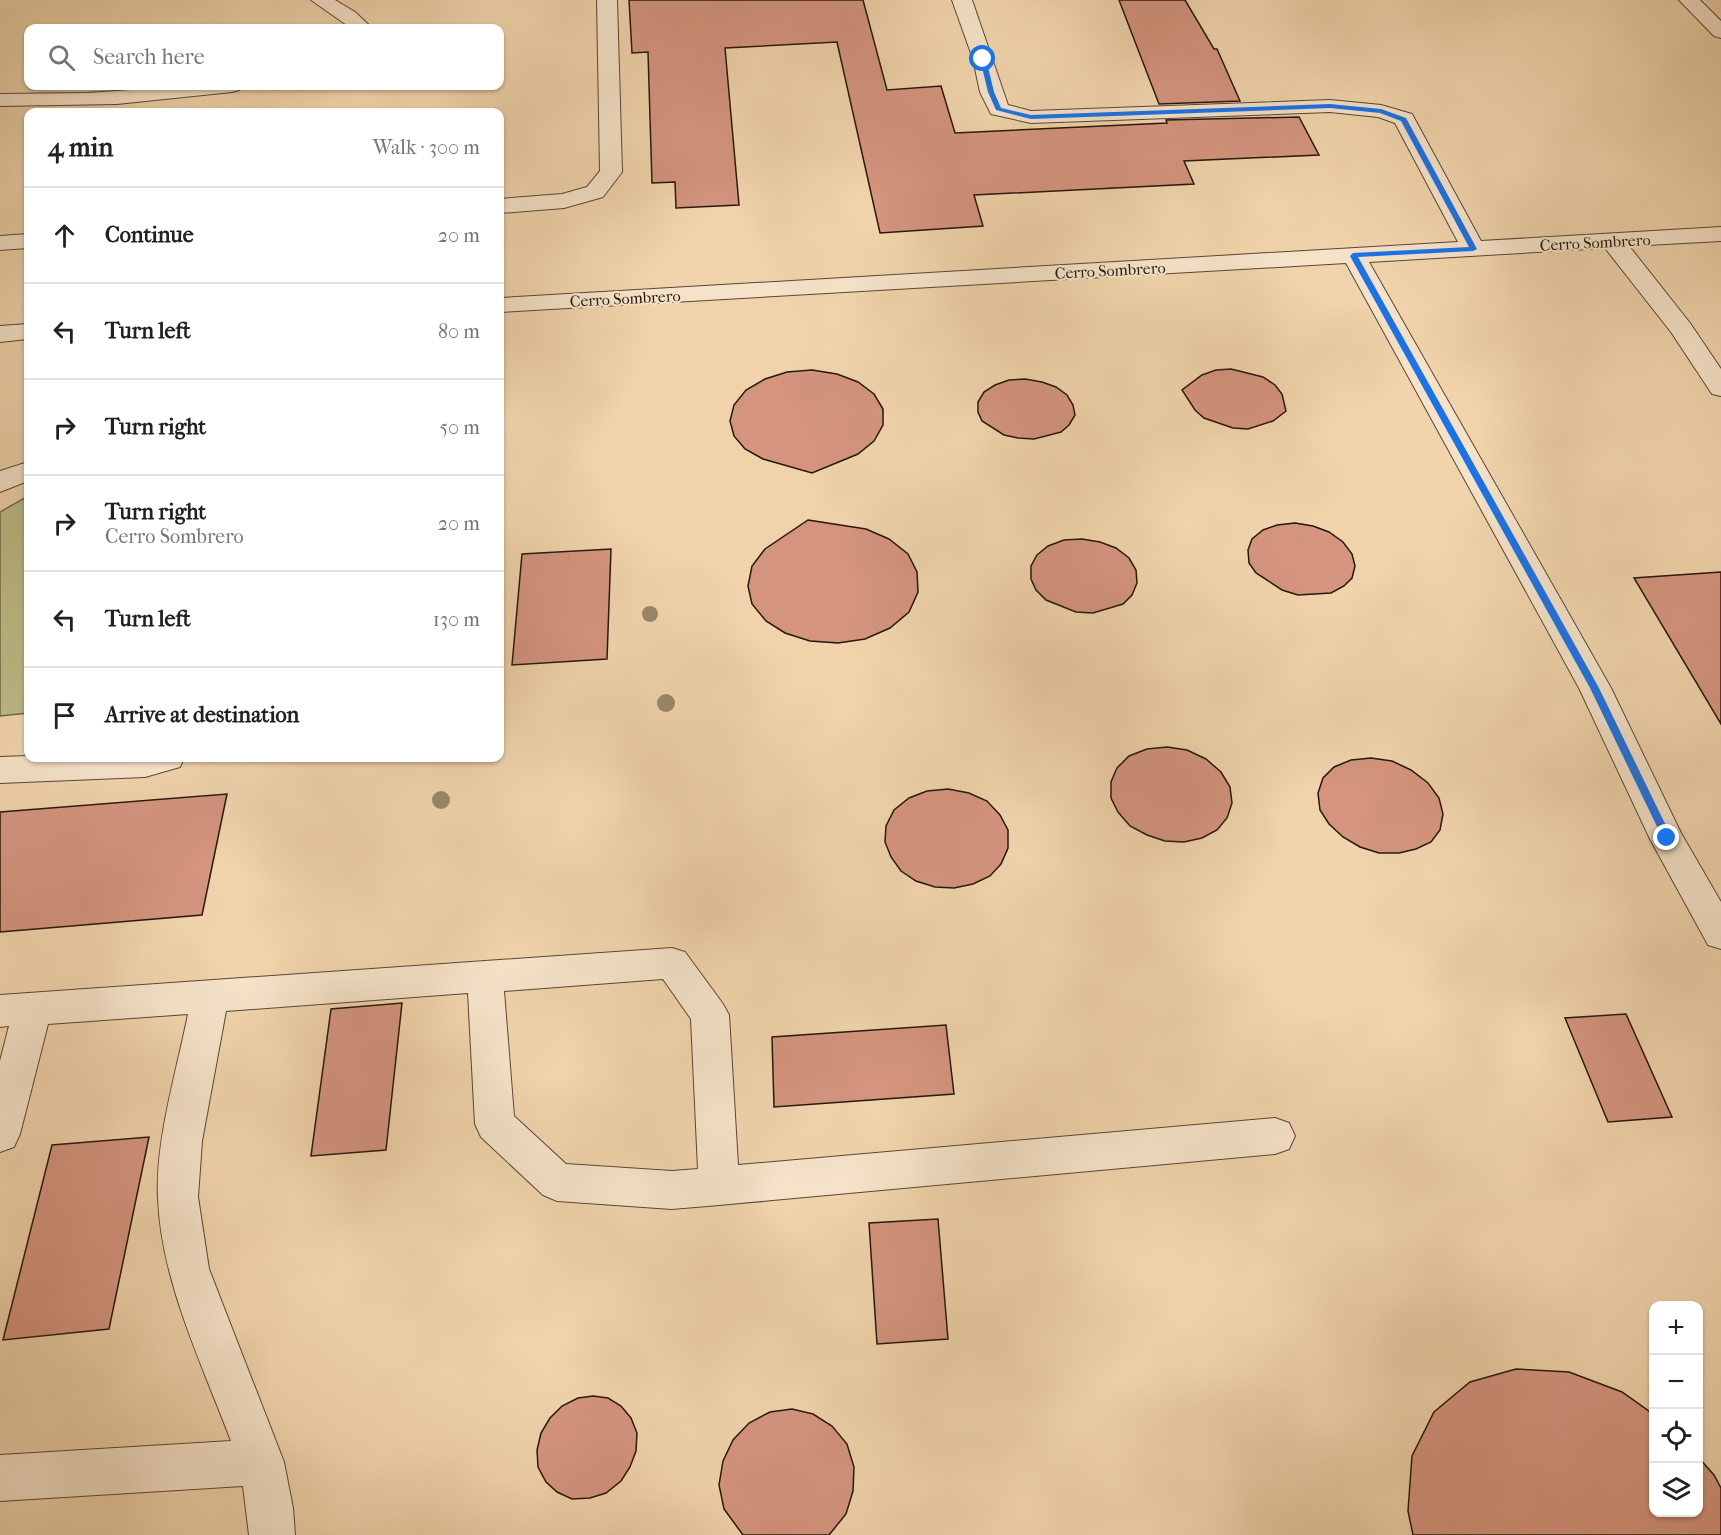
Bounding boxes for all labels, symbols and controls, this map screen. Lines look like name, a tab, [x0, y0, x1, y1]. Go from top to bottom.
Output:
search box	[24, 24, 504, 90]
icon: search	[45, 41, 78, 74]
text: Search here	[93, 44, 205, 70]
route start	[969, 45, 995, 71]
text: 4 min	[48, 132, 113, 163]
text: Walk · 300 m	[373, 136, 480, 159]
icon: ahead	[48, 219, 81, 252]
text: Continue	[105, 222, 194, 248]
text: 20 m	[438, 224, 480, 247]
street label: Cerro Sombrero	[1539, 230, 1651, 255]
street label: Cerro Sombrero	[1054, 258, 1166, 283]
street label: Cerro Sombrero	[569, 286, 681, 311]
icon: left	[48, 315, 81, 348]
text: Turn left	[105, 318, 191, 344]
text: 80 m	[438, 320, 480, 343]
icon: right	[48, 411, 81, 444]
text: Turn right	[105, 414, 206, 440]
text: 50 m	[439, 416, 480, 439]
text: Turn right	[105, 499, 206, 525]
icon: right	[48, 507, 81, 540]
text: 20 m	[438, 512, 480, 535]
text: Cerro Sombrero	[105, 525, 244, 548]
icon: left	[48, 603, 81, 636]
text: Turn left	[105, 606, 191, 632]
text: 130 m	[433, 608, 480, 631]
icon: arrive	[48, 699, 81, 732]
text: Arrive at destination	[105, 702, 299, 728]
route end	[1653, 824, 1679, 850]
map controls	[1649, 1301, 1703, 1517]
button: +	[1649, 1301, 1703, 1355]
button: −	[1649, 1355, 1703, 1409]
button: locate	[1649, 1409, 1703, 1463]
button: layers	[1649, 1463, 1703, 1517]

